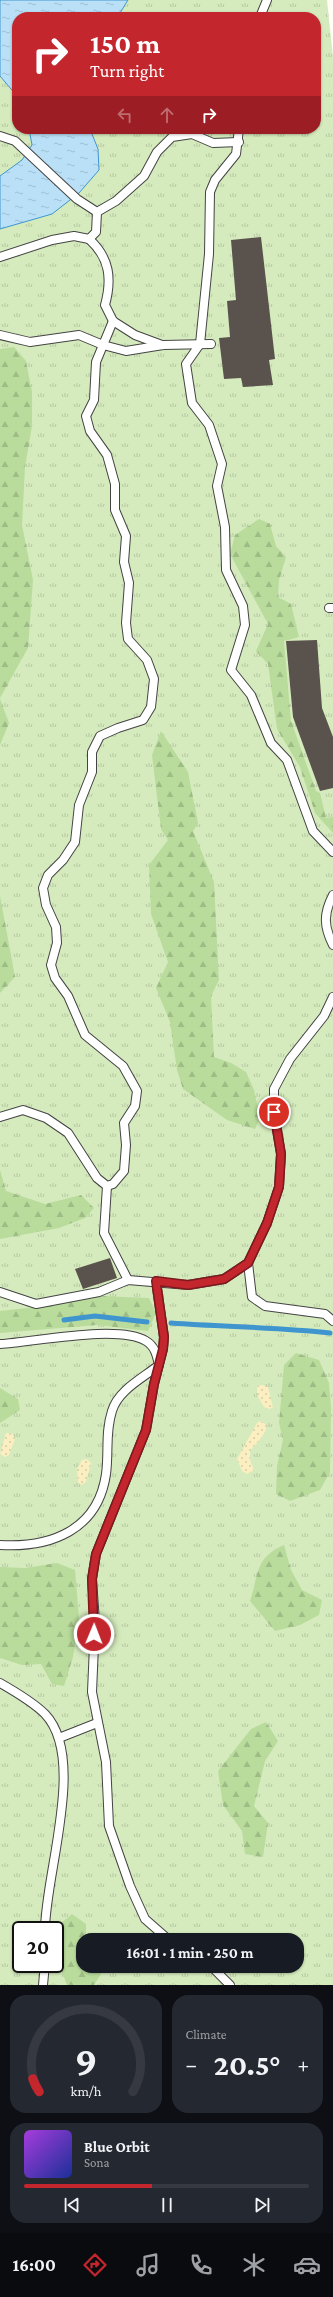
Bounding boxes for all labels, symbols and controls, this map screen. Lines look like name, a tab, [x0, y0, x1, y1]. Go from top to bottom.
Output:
icon: right	[24, 28, 76, 80]
text: 150 m	[90, 28, 160, 59]
text: Turn right	[90, 61, 164, 81]
icon: left	[114, 104, 136, 126]
icon: ahead	[156, 104, 178, 126]
icon: right	[198, 104, 220, 126]
pin	[257, 1095, 291, 1129]
icon: arrive	[263, 1101, 285, 1123]
position arrow	[73, 1613, 115, 1655]
speed limit sign: 20	[12, 1921, 64, 1973]
text: 16:01 · 1 min · 250 m	[127, 1945, 253, 1961]
text: Climate	[186, 2027, 226, 2042]
text: 9	[74, 2038, 97, 2084]
text: 20.5°	[214, 2048, 281, 2081]
text: −	[186, 2052, 197, 2077]
text: +	[297, 2052, 309, 2077]
text: km/h	[70, 2083, 101, 2099]
text: Blue Orbit	[84, 2139, 150, 2155]
text: Sona	[84, 2155, 110, 2170]
icon: previous	[61, 2194, 83, 2216]
icon: pause	[156, 2194, 178, 2216]
icon: next	[251, 2194, 273, 2216]
icon: directions	[81, 2251, 109, 2279]
icon: music	[134, 2251, 162, 2279]
icon: phone	[187, 2251, 215, 2279]
icon: climate	[240, 2251, 268, 2279]
icon: car	[293, 2251, 321, 2279]
text: 16:00	[12, 2255, 56, 2275]

